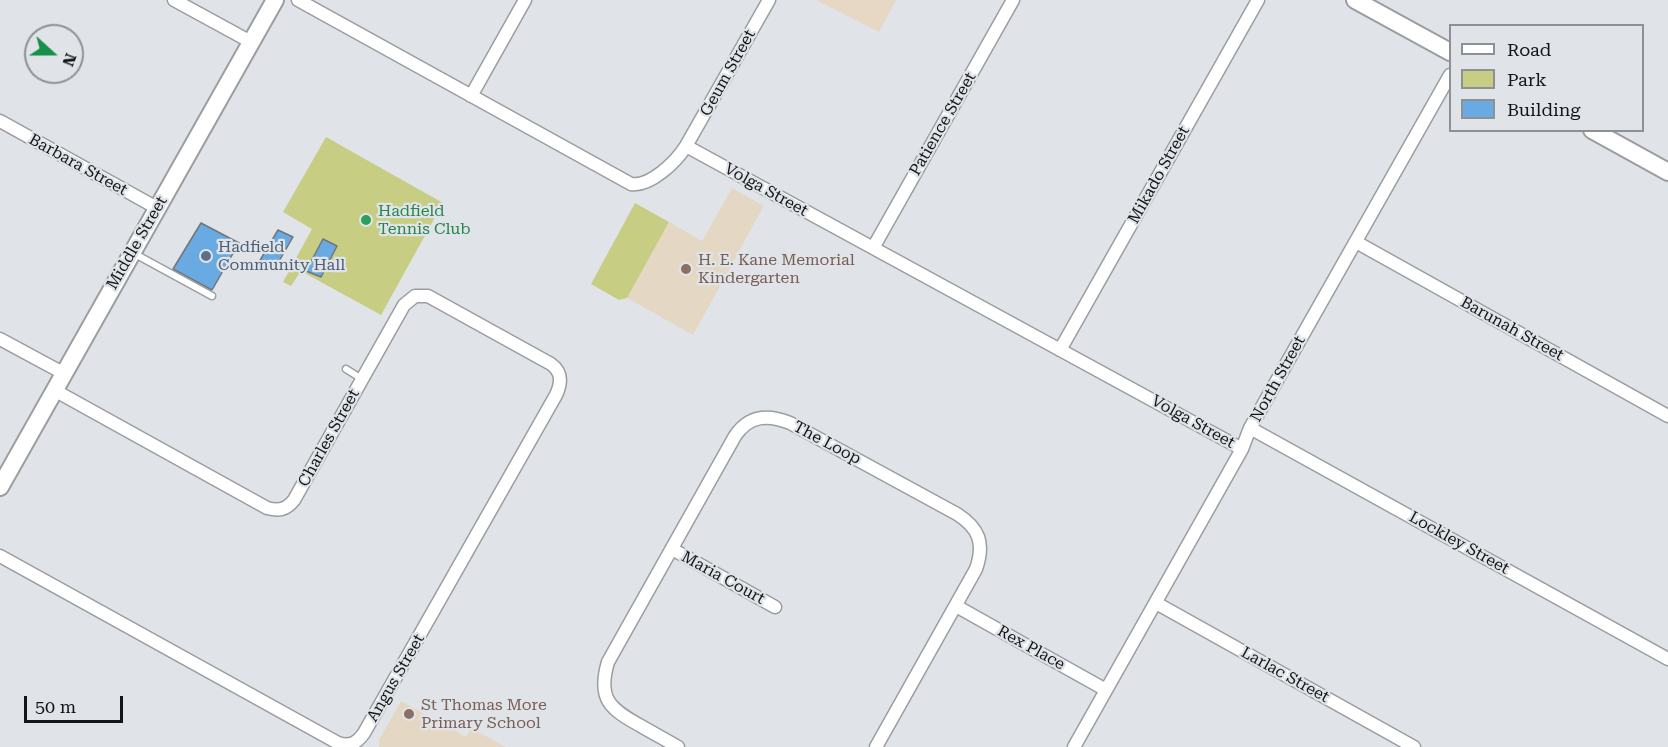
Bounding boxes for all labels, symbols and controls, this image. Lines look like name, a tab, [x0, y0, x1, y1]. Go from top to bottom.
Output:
north arrow	[24, 24, 84, 84]
legend	[1449, 24, 1644, 132]
street label: Geum Street	[696, 26, 760, 120]
text: Road	[1507, 39, 1551, 60]
text: N	[58, 51, 80, 69]
street label: Patience Street	[906, 69, 980, 179]
text: Park	[1507, 69, 1547, 90]
text: Building	[1507, 99, 1581, 120]
street label: Mikado Street	[1124, 123, 1194, 227]
street label: Barbara Street	[25, 130, 131, 200]
street label: Volga Street	[721, 159, 811, 221]
street label: Middle Street	[103, 193, 171, 293]
place label: Hadfield Tennis Club	[378, 201, 471, 239]
marker: Hadfield Tennis Club	[359, 213, 373, 227]
place label: Hadfield Community Hall	[218, 237, 345, 275]
marker: Hadfield Community Hall	[199, 249, 213, 263]
place label: H. E. Kane Memorial Kindergarten	[698, 250, 855, 288]
marker: H. E. Kane Memorial Kindergarten	[679, 262, 693, 276]
street label: Barunah Street	[1457, 293, 1567, 365]
street label: North Street	[1246, 333, 1310, 425]
street label: Charles Street	[294, 386, 364, 490]
street label: Volga Street	[1148, 391, 1238, 453]
street label: The Loop	[790, 417, 864, 469]
street label: Lockley Street	[1406, 508, 1512, 578]
street label: Maria Court	[678, 547, 768, 609]
street label: Rex Place	[994, 622, 1068, 674]
street label: Angus Street	[363, 631, 429, 725]
street label: Larlac Street	[1238, 643, 1332, 707]
scale bar	[27, 684, 126, 722]
place label: St Thomas More Primary School	[421, 695, 547, 733]
text: 50 m	[35, 696, 76, 717]
marker: St Thomas More Primary School	[402, 707, 416, 721]

